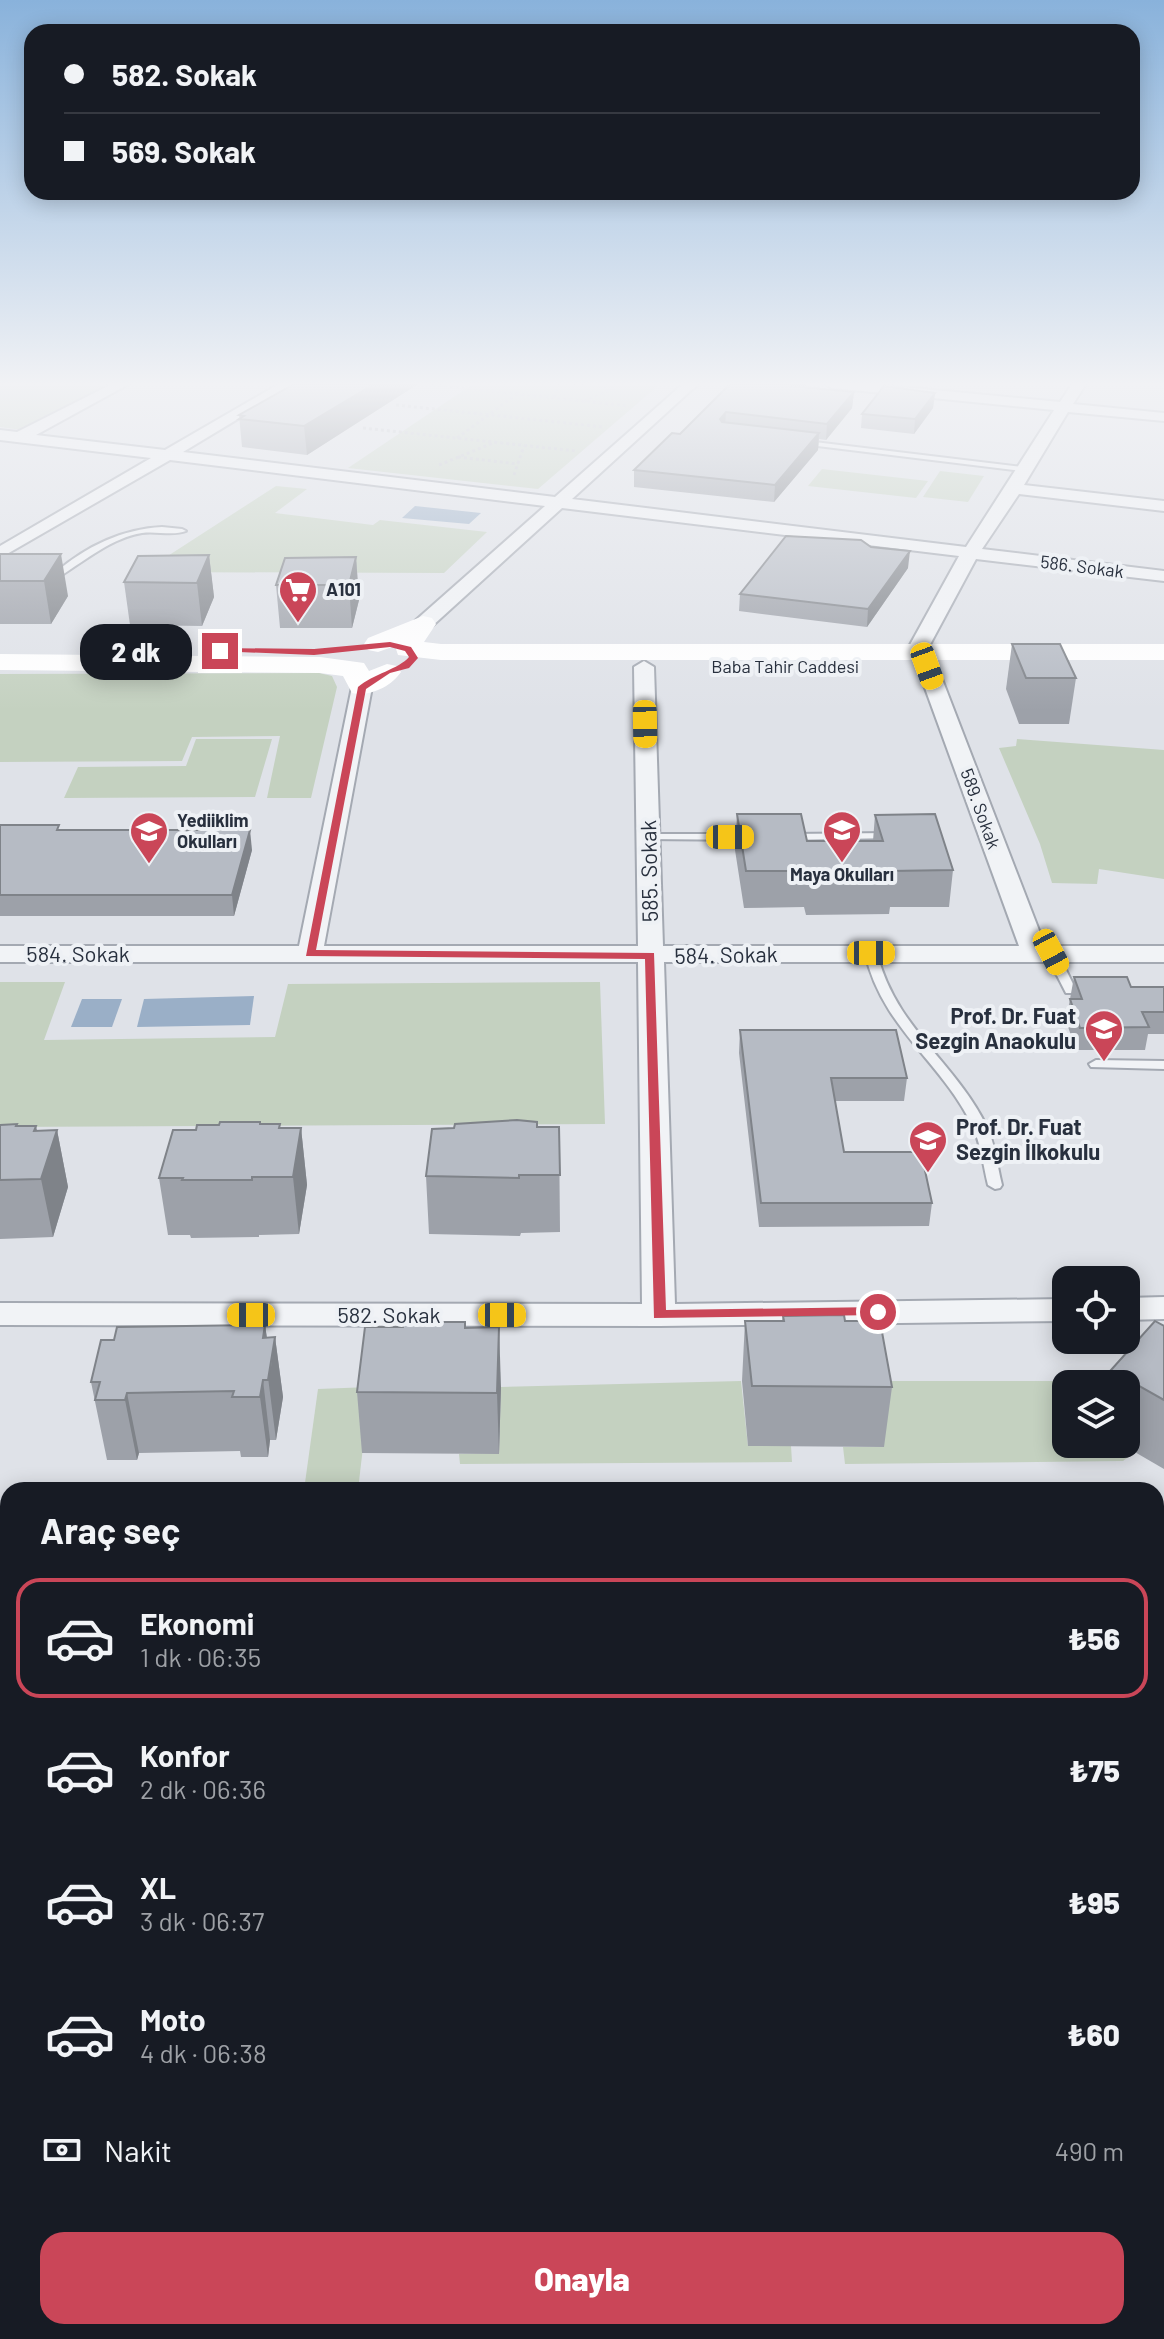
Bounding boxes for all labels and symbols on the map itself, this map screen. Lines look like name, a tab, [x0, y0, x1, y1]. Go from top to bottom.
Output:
street label: 586. Sokak	[1039, 550, 1125, 582]
supermarket icon: A101	[277, 569, 319, 624]
place label: A101	[326, 578, 361, 600]
callout: 2 dk	[80, 623, 192, 679]
route end	[202, 633, 238, 669]
car	[908, 639, 946, 693]
street label: Baba Tahir Caddesi	[711, 655, 859, 677]
car	[633, 700, 657, 748]
street label: 589. Sokak	[956, 765, 1006, 852]
place label: Yediiklim Okulları	[177, 809, 249, 852]
school or university icon: Maya Okulları	[821, 809, 863, 864]
school or university icon: Yediiklim Okulları	[128, 810, 170, 865]
street label: 585. Sokak	[634, 820, 662, 923]
car	[706, 825, 754, 849]
place label: Maya Okulları	[790, 863, 894, 885]
car	[1029, 925, 1073, 979]
street label: 584. Sokak	[26, 940, 130, 966]
street label: 584. Sokak	[674, 940, 778, 968]
car	[847, 941, 895, 965]
place label: Prof. Dr. Fuat Sezgin Anaokulu	[915, 1002, 1076, 1053]
school or university icon: Prof. Dr. Fuat Sezgin Anaokulu	[1083, 1008, 1125, 1063]
place label: Prof. Dr. Fuat Sezgin İlkokulu	[956, 1113, 1100, 1164]
school or university icon: Prof. Dr. Fuat Sezgin İlkokulu	[907, 1119, 949, 1174]
route start	[860, 1294, 896, 1330]
street label: 582. Sokak	[337, 1301, 441, 1327]
car	[227, 1303, 275, 1327]
car	[478, 1303, 526, 1327]

